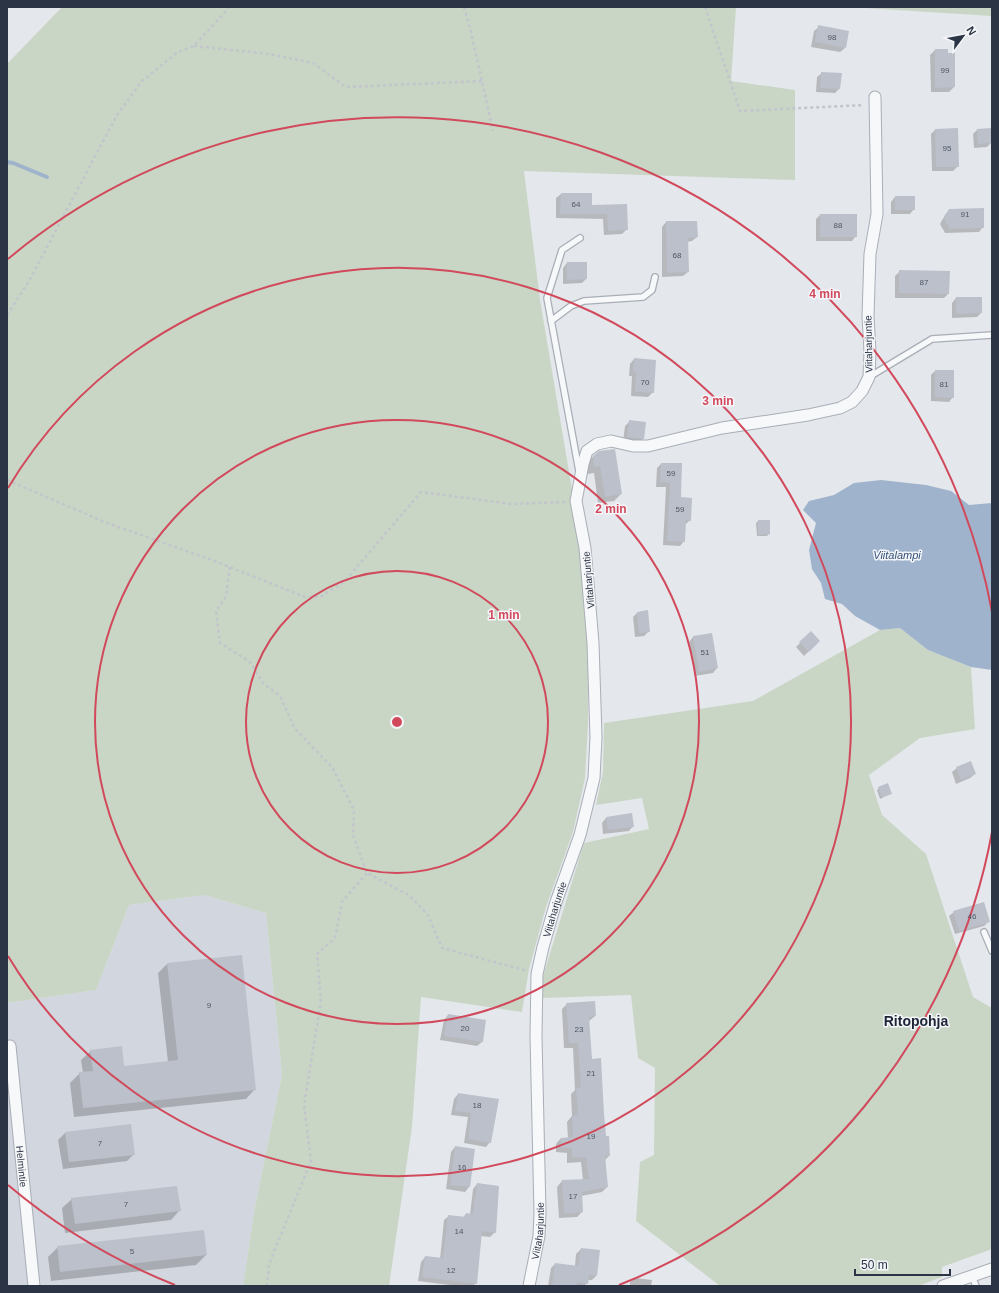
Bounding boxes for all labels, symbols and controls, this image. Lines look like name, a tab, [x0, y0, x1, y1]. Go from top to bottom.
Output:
north arrow	[943, 16, 983, 56]
text: N	[964, 24, 979, 37]
house number: 98	[828, 33, 837, 42]
house number: 99	[941, 66, 950, 75]
house number: 95	[943, 144, 952, 153]
house number: 64	[572, 200, 581, 209]
house number: 91	[961, 210, 970, 219]
house number: 88	[834, 221, 843, 230]
house number: 68	[673, 251, 682, 260]
house number: 87	[920, 278, 929, 287]
text: 4 min	[809, 287, 841, 301]
street label: Viitaharjuntie	[862, 315, 875, 373]
house number: 70	[641, 378, 650, 387]
house number: 81	[940, 380, 949, 389]
text: 3 min	[702, 394, 734, 408]
house number: 59	[667, 469, 676, 478]
text: 2 min	[595, 502, 627, 516]
house number: 59	[676, 505, 685, 514]
water label: Viitalampi	[873, 549, 921, 561]
street label: Viitaharjuntie	[580, 550, 596, 609]
text: 1 min	[488, 608, 520, 622]
house number: 51	[701, 648, 710, 657]
centre of rings	[390, 715, 404, 729]
street label: Viitaharjuntie	[541, 880, 569, 939]
house number: 46	[968, 912, 977, 921]
house number: 9	[207, 1001, 212, 1010]
district label: Ritopohja	[884, 1013, 948, 1029]
house number: 20	[461, 1024, 470, 1033]
house number: 23	[575, 1025, 584, 1034]
house number: 21	[587, 1069, 596, 1078]
house number: 18	[473, 1101, 482, 1110]
house number: 19	[587, 1132, 596, 1141]
house number: 7	[98, 1139, 103, 1148]
street label: Helmintie	[14, 1145, 29, 1188]
house number: 16	[458, 1163, 467, 1172]
house number: 17	[569, 1192, 578, 1201]
house number: 7	[124, 1200, 129, 1209]
street label: Viitaharjuntie	[529, 1202, 546, 1261]
house number: 14	[455, 1227, 464, 1236]
house number: 5	[130, 1247, 135, 1256]
scale bar	[855, 1251, 950, 1277]
text: 50 m	[861, 1258, 888, 1272]
house number: 12	[447, 1266, 456, 1275]

